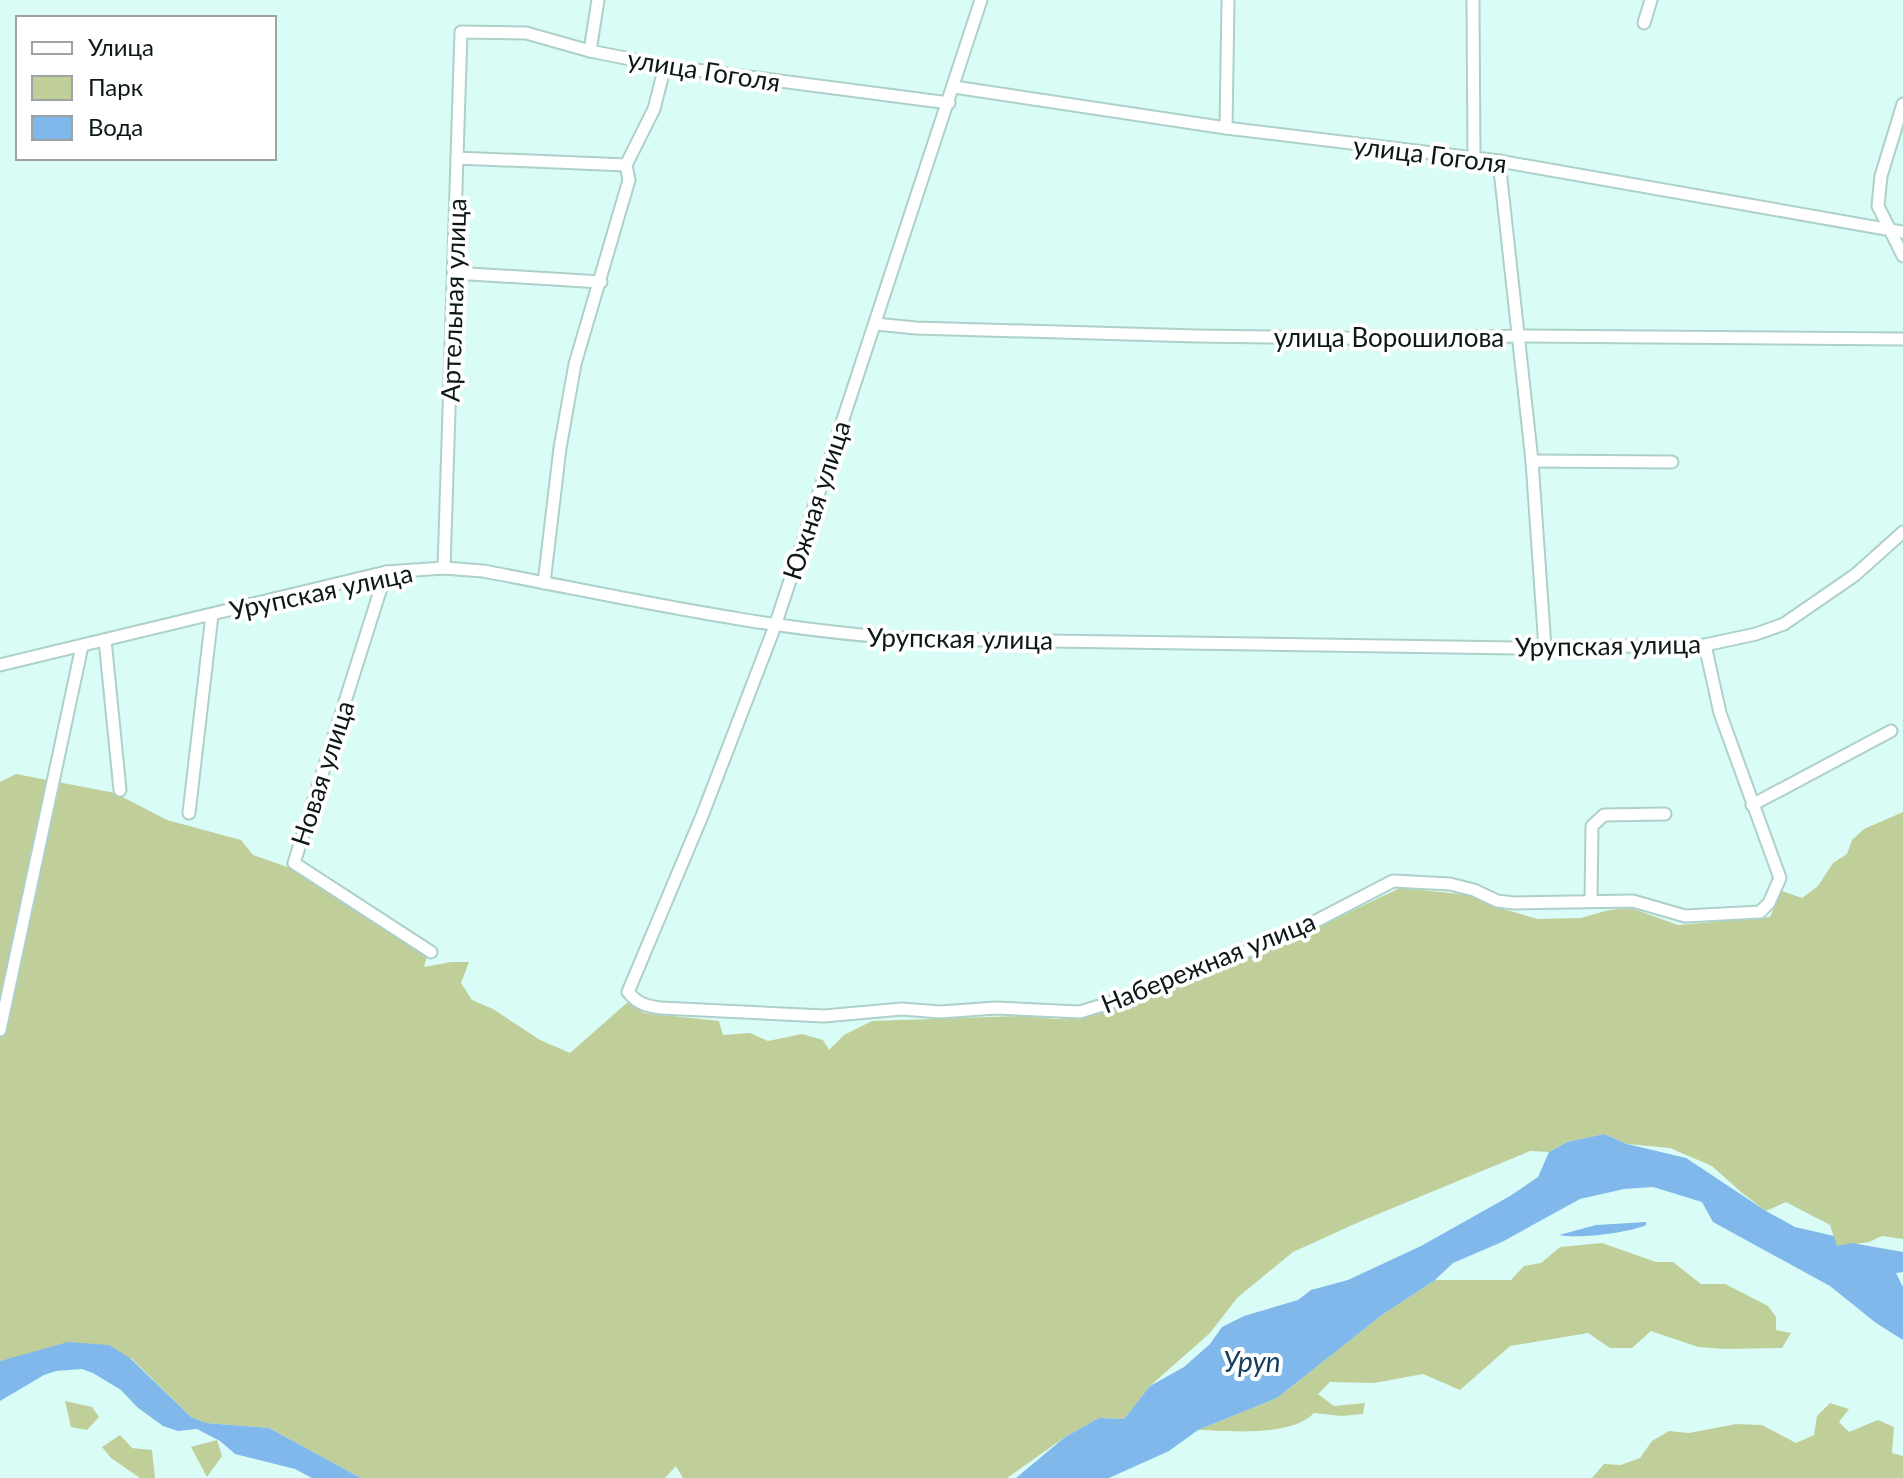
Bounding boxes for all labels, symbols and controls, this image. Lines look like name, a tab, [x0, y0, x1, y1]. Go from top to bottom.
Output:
legend	[16, 16, 276, 160]
text: Улица	[88, 32, 154, 61]
street label: улица Гоголя	[625, 42, 783, 98]
text: Парк	[88, 72, 144, 101]
text: Вода	[88, 112, 143, 141]
street label: улица Гоголя	[1351, 129, 1509, 179]
street label: Артельная улица	[433, 198, 473, 402]
street label: улица Ворошилова	[1274, 321, 1504, 353]
street label: Южная улица	[775, 416, 857, 584]
street label: Урупская улица	[227, 556, 415, 626]
street label: Урупская улица	[867, 620, 1053, 656]
street label: Урупская улица	[1515, 627, 1701, 663]
street label: Новая улица	[284, 696, 360, 850]
street label: Набережная улица	[1096, 904, 1320, 1020]
water label: Уруп	[1223, 1344, 1281, 1378]

